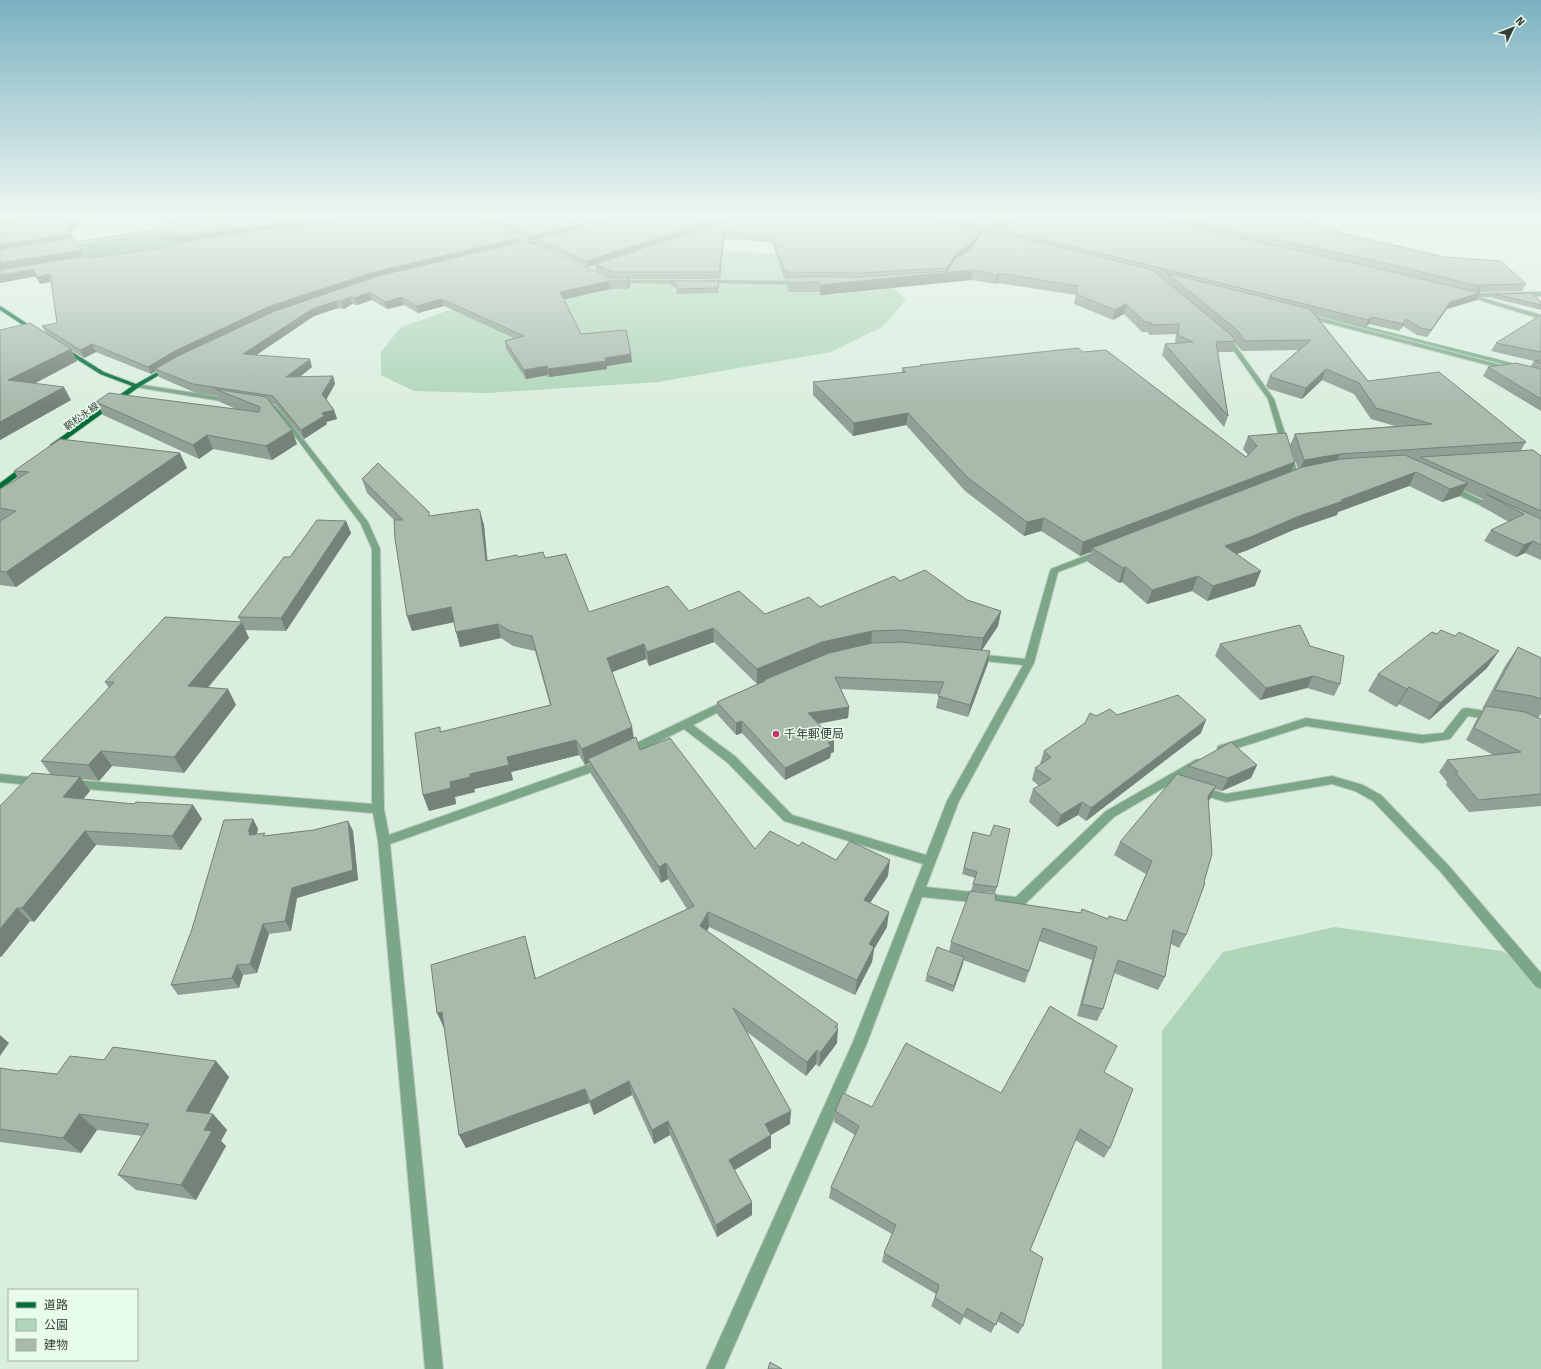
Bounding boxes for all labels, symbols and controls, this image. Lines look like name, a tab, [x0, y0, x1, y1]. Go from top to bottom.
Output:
north arrow	[1493, 8, 1533, 48]
text: N	[1513, 14, 1527, 29]
street label: 鞆松永線	[62, 400, 101, 433]
place label: 千年郵便局	[784, 727, 844, 741]
marker: 千年郵便局	[771, 729, 781, 739]
legend	[8, 1289, 138, 1361]
text: 道路	[44, 1298, 68, 1312]
text: 公園	[44, 1318, 68, 1332]
text: 建物	[44, 1338, 68, 1352]

